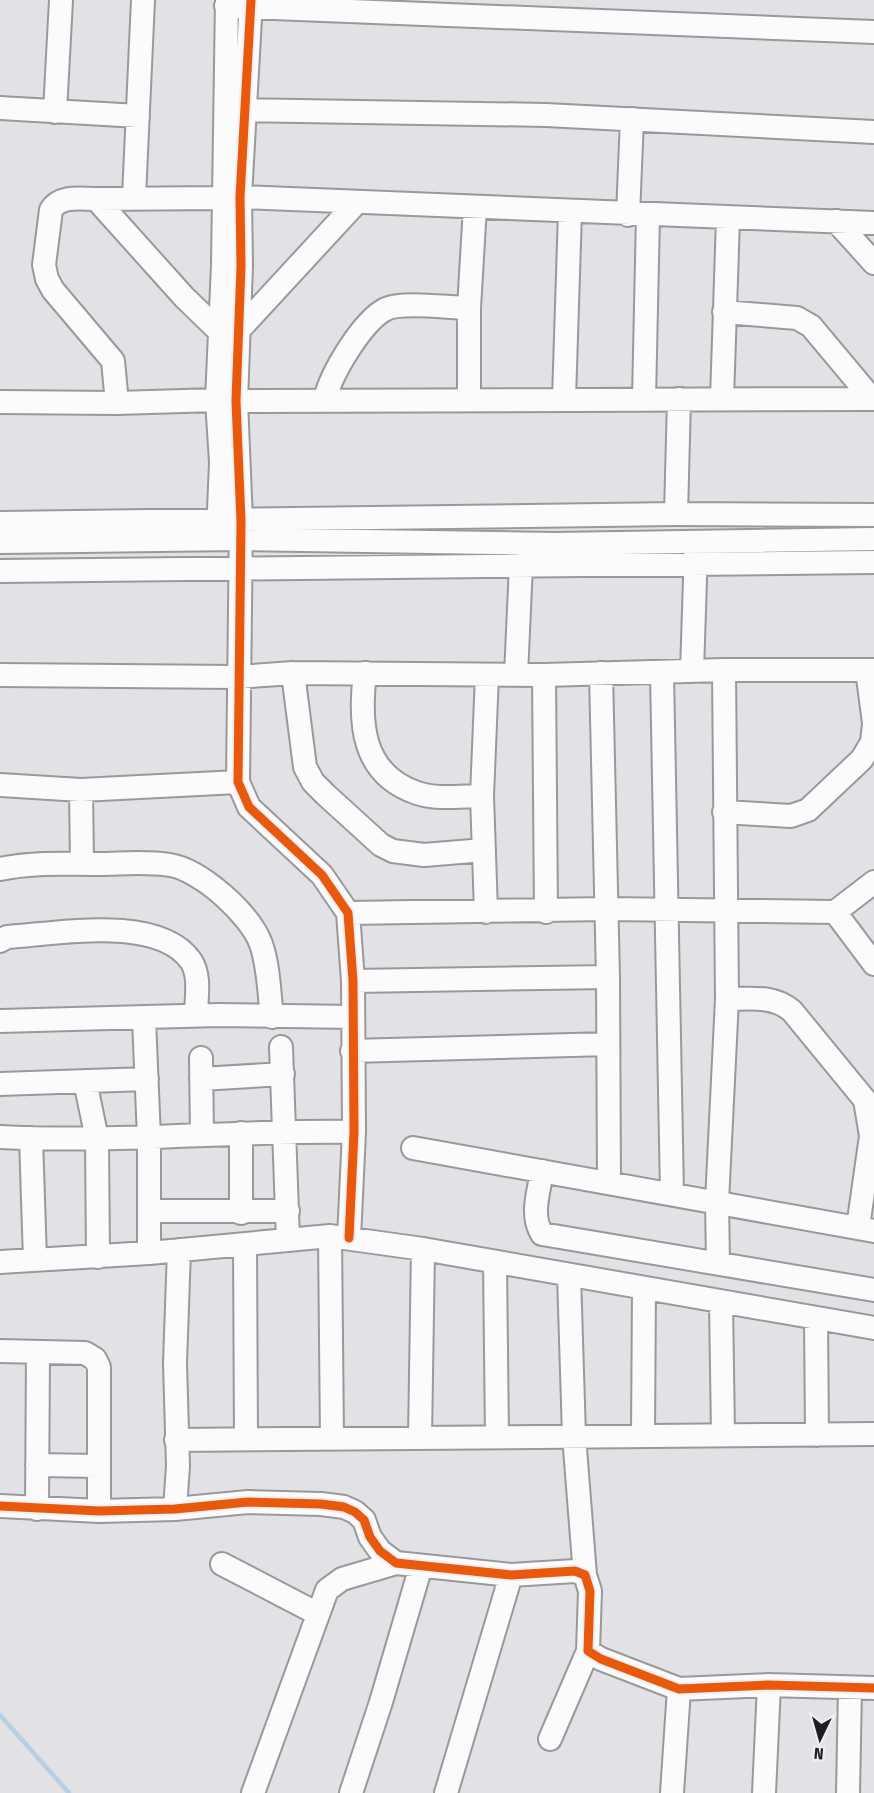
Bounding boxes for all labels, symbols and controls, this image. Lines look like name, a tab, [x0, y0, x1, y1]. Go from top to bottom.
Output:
north arrow	[790, 1709, 850, 1769]
text: N	[813, 1744, 824, 1763]

